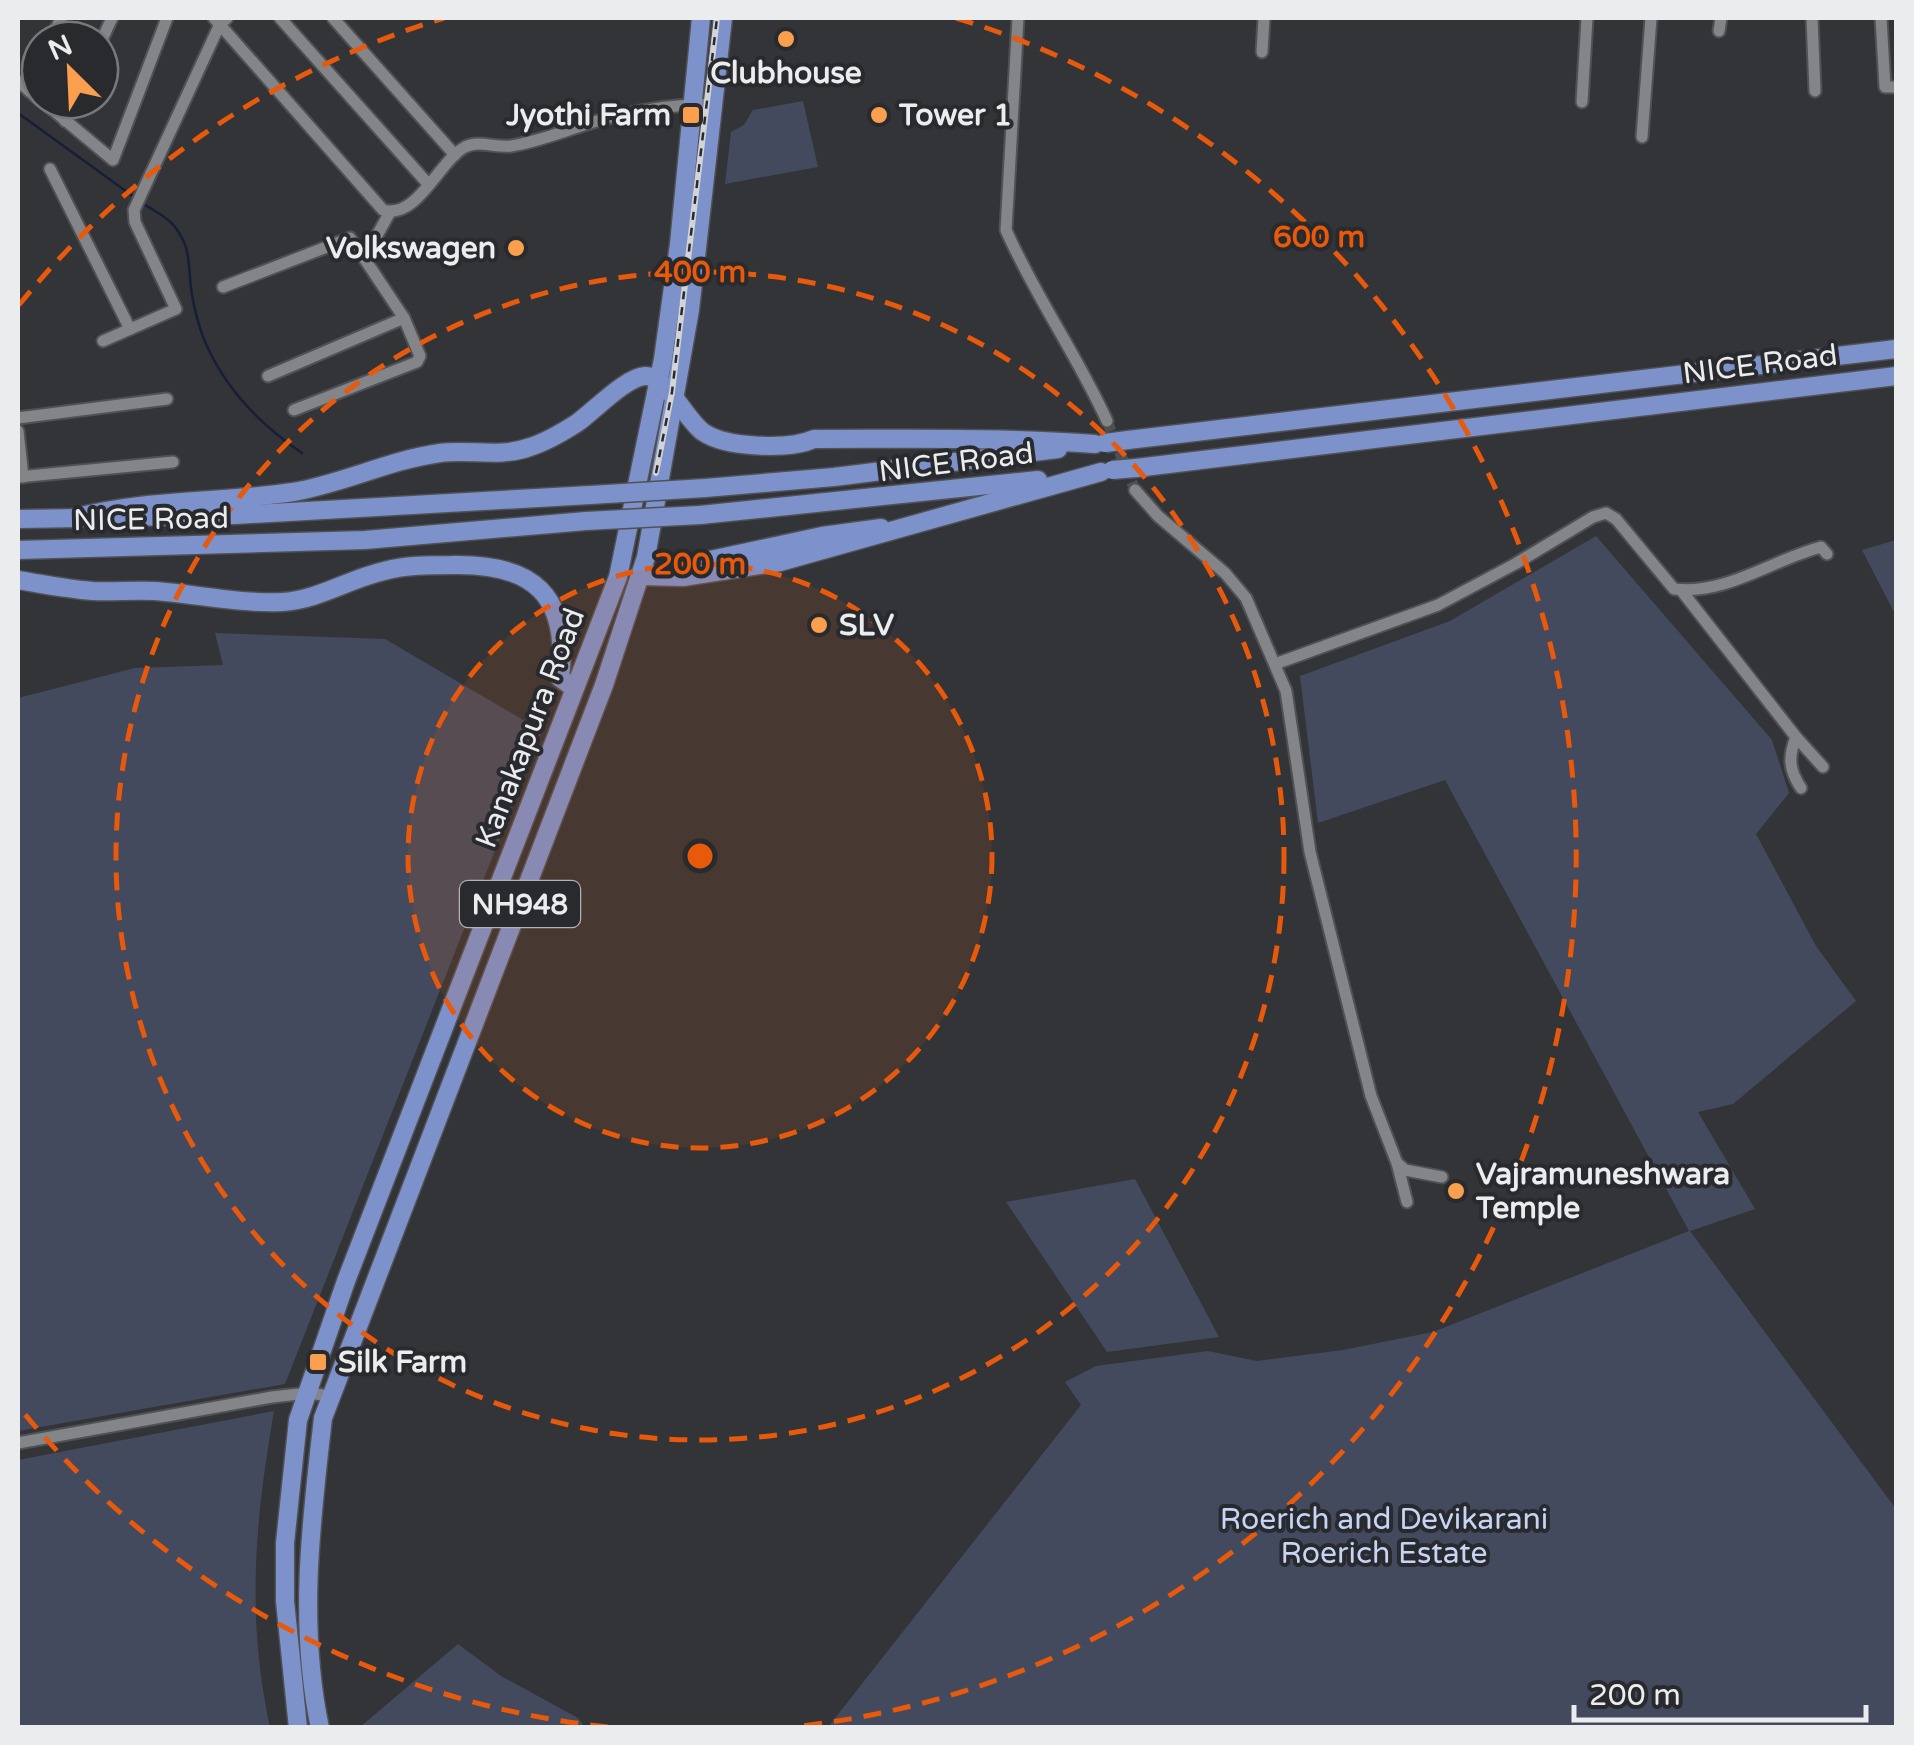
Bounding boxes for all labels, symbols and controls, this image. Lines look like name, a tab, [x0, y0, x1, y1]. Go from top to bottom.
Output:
north arrow	[20, 20, 120, 120]
text: N	[43, 28, 77, 68]
marker: Clubhouse	[775, 28, 797, 50]
place label: Clubhouse	[710, 55, 862, 92]
place label: Jyothi Farm	[505, 97, 671, 134]
place label: Tower 1	[898, 97, 1012, 134]
marker: Jyothi Farm	[680, 104, 702, 126]
marker: Tower 1	[868, 104, 890, 126]
text: 600 m	[1273, 219, 1365, 256]
place label: Volkswagen	[326, 230, 496, 267]
marker: Volkswagen	[505, 237, 527, 259]
text: 400 m	[654, 254, 746, 291]
street label: NICE Road	[1680, 337, 1840, 392]
street label: NICE Road	[876, 435, 1036, 490]
street label: NICE Road	[73, 500, 229, 539]
text: 200 m	[654, 546, 746, 583]
street label: Kanakapura Road	[468, 603, 593, 853]
place label: SLV	[839, 607, 894, 644]
marker: SLV	[808, 614, 830, 636]
centre of rings	[682, 838, 718, 874]
road number: NH948	[460, 881, 580, 927]
place label: Vajramuneshwara Temple	[1475, 1156, 1730, 1227]
marker: Vajramuneshwara Temple	[1445, 1180, 1467, 1202]
place label: Silk Farm	[338, 1344, 467, 1381]
marker: Silk Farm	[307, 1351, 329, 1373]
park label: Roerich and Devikarani Roerich Estate	[1220, 1501, 1548, 1572]
scale bar	[1574, 1660, 1866, 1722]
text: 200 m	[1589, 1677, 1681, 1714]

